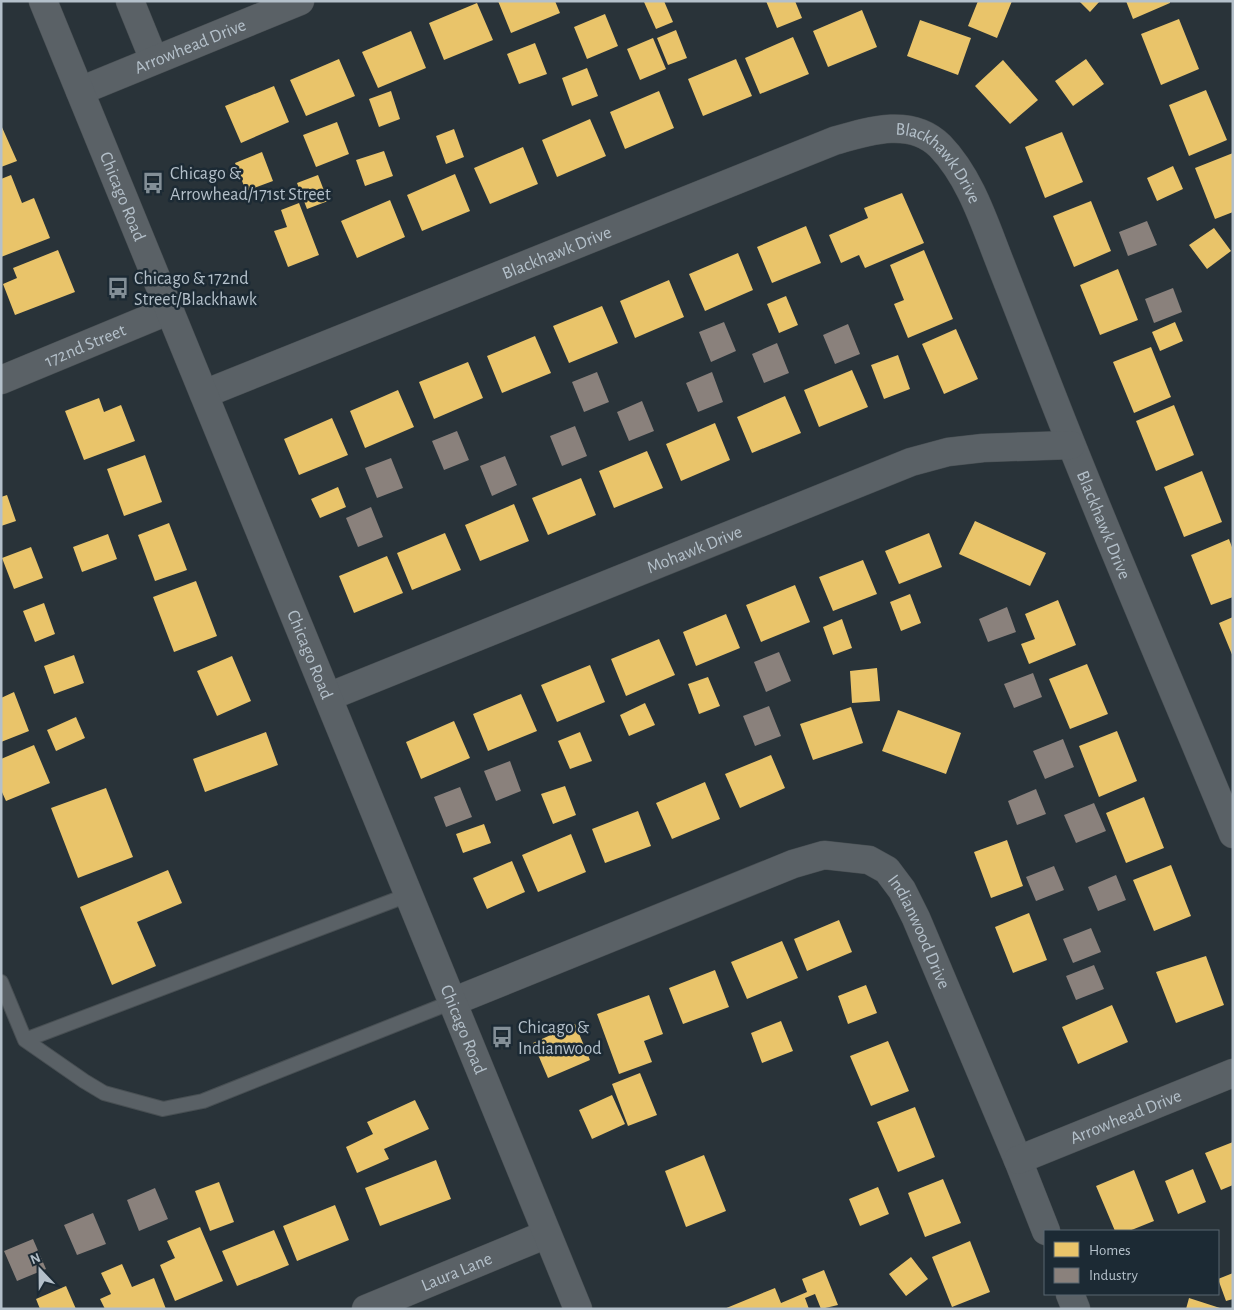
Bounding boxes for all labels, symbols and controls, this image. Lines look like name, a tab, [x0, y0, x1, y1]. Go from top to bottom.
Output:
street label: Arrowhead Drive	[132, 16, 249, 78]
street label: Blackhawk Drive	[895, 121, 983, 206]
street label: Chicago Road	[96, 149, 148, 244]
place label: Chicago & Arrowhead/171st Street	[170, 165, 331, 204]
bus stop icon: Chicago & Arrowhead/171st Street	[140, 170, 166, 196]
street label: Blackhawk Drive	[500, 223, 614, 283]
place label: Chicago & 172nd Street/Blackhawk	[134, 270, 258, 309]
bus stop icon: Chicago & 172nd Street/Blackhawk	[105, 275, 131, 301]
street label: 172nd Street	[42, 321, 129, 371]
street label: Blackhawk Drive	[1073, 468, 1133, 582]
street label: Mohawk Drive	[645, 523, 745, 577]
street label: Chicago Road	[283, 608, 336, 702]
street label: Indianwood Drive	[884, 872, 953, 992]
street label: Chicago Road	[436, 982, 489, 1077]
place label: Chicago & Indianwood	[518, 1019, 602, 1058]
bus stop icon: Chicago & Indianwood	[489, 1024, 515, 1050]
street label: Arrowhead Drive	[1068, 1087, 1184, 1148]
legend	[1044, 1230, 1219, 1295]
text: Homes	[1089, 1243, 1131, 1258]
north arrow	[15, 1245, 65, 1295]
street label: Laura Lane	[419, 1250, 495, 1295]
text: N	[28, 1251, 43, 1267]
text: Industry	[1089, 1268, 1138, 1283]

